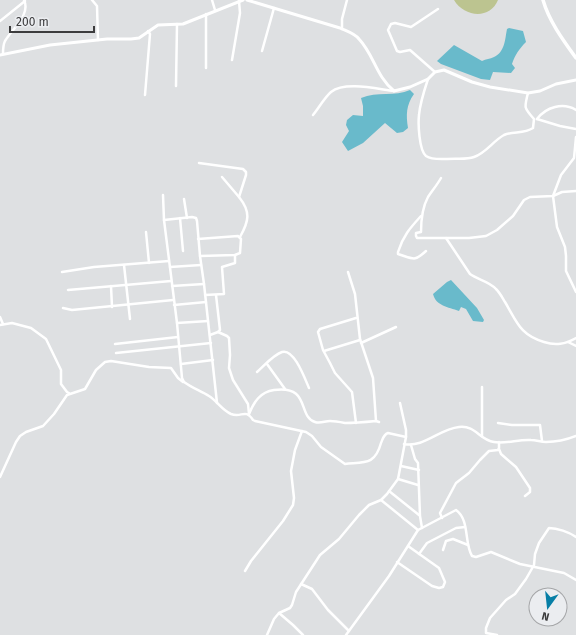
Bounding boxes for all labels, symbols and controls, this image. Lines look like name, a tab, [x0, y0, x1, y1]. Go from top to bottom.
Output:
scale bar	[10, 8, 94, 34]
text: 200 m	[16, 15, 49, 29]
north arrow	[528, 587, 568, 627]
text: N	[540, 609, 551, 623]

